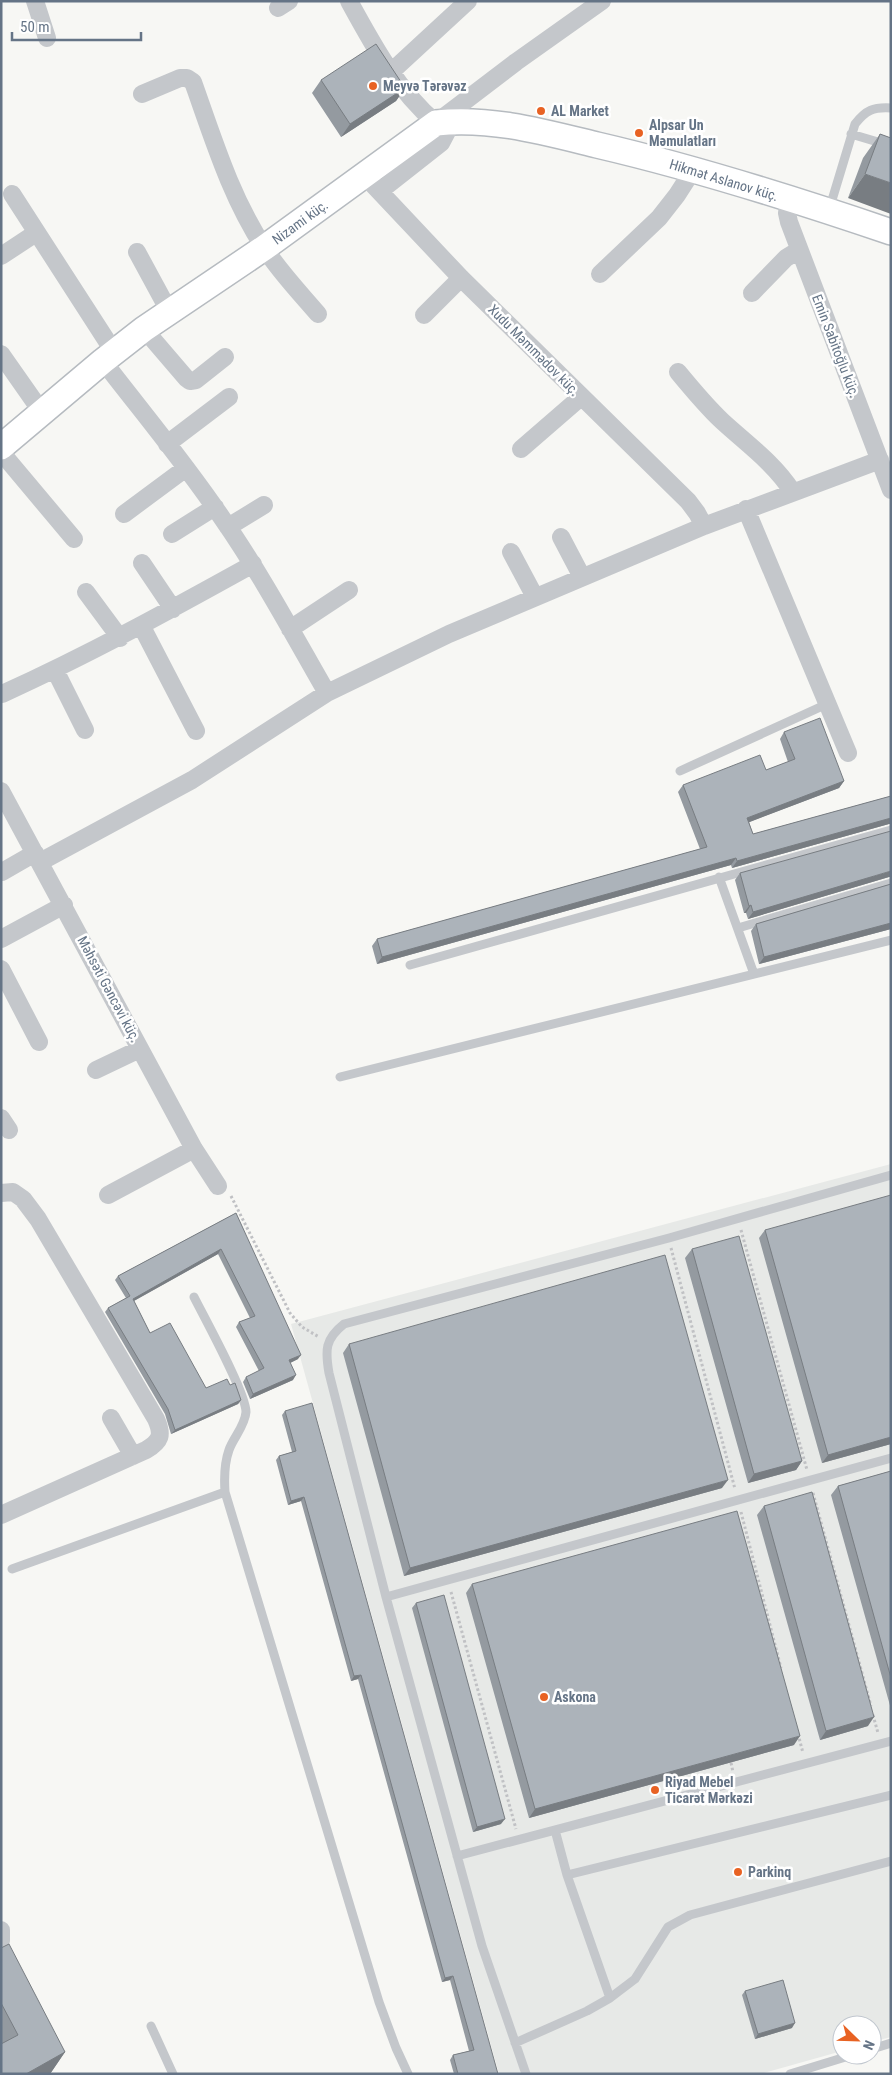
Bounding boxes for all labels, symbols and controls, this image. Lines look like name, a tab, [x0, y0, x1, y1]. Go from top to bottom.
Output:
scale bar	[12, 10, 141, 42]
text: 50 m	[20, 18, 50, 36]
place label: Meyvə Tərəvəz	[383, 78, 467, 94]
marker: Meyvə Tərəvəz	[367, 80, 379, 92]
place label: AL Market	[551, 103, 609, 119]
marker: AL Market	[535, 105, 547, 117]
place label: Alpsar Un Məmulatları	[649, 117, 716, 149]
marker: Alpsar Un Məmulatları	[633, 127, 645, 139]
street label: Hikmət Aslanov küç.	[668, 156, 780, 204]
street label: Nizami küç.	[269, 196, 331, 248]
street label: Emin Sabitoğlu küç.	[809, 292, 863, 400]
street label: Xudu Məmmədov küç.	[485, 301, 583, 399]
street label: Məhsəti Gəncəvi küç.	[74, 933, 144, 1045]
place label: Askona	[554, 1689, 596, 1705]
marker: Askona	[538, 1691, 550, 1703]
place label: Riyad Mebel Ticarət Mərkəzi	[665, 1774, 753, 1806]
marker: Riyad Mebel Ticarət Mərkəzi	[649, 1784, 661, 1796]
place label: Parkinq	[748, 1864, 791, 1880]
marker: Parkinq	[732, 1866, 744, 1878]
north arrow	[832, 2015, 882, 2065]
text: N	[860, 2038, 878, 2052]

